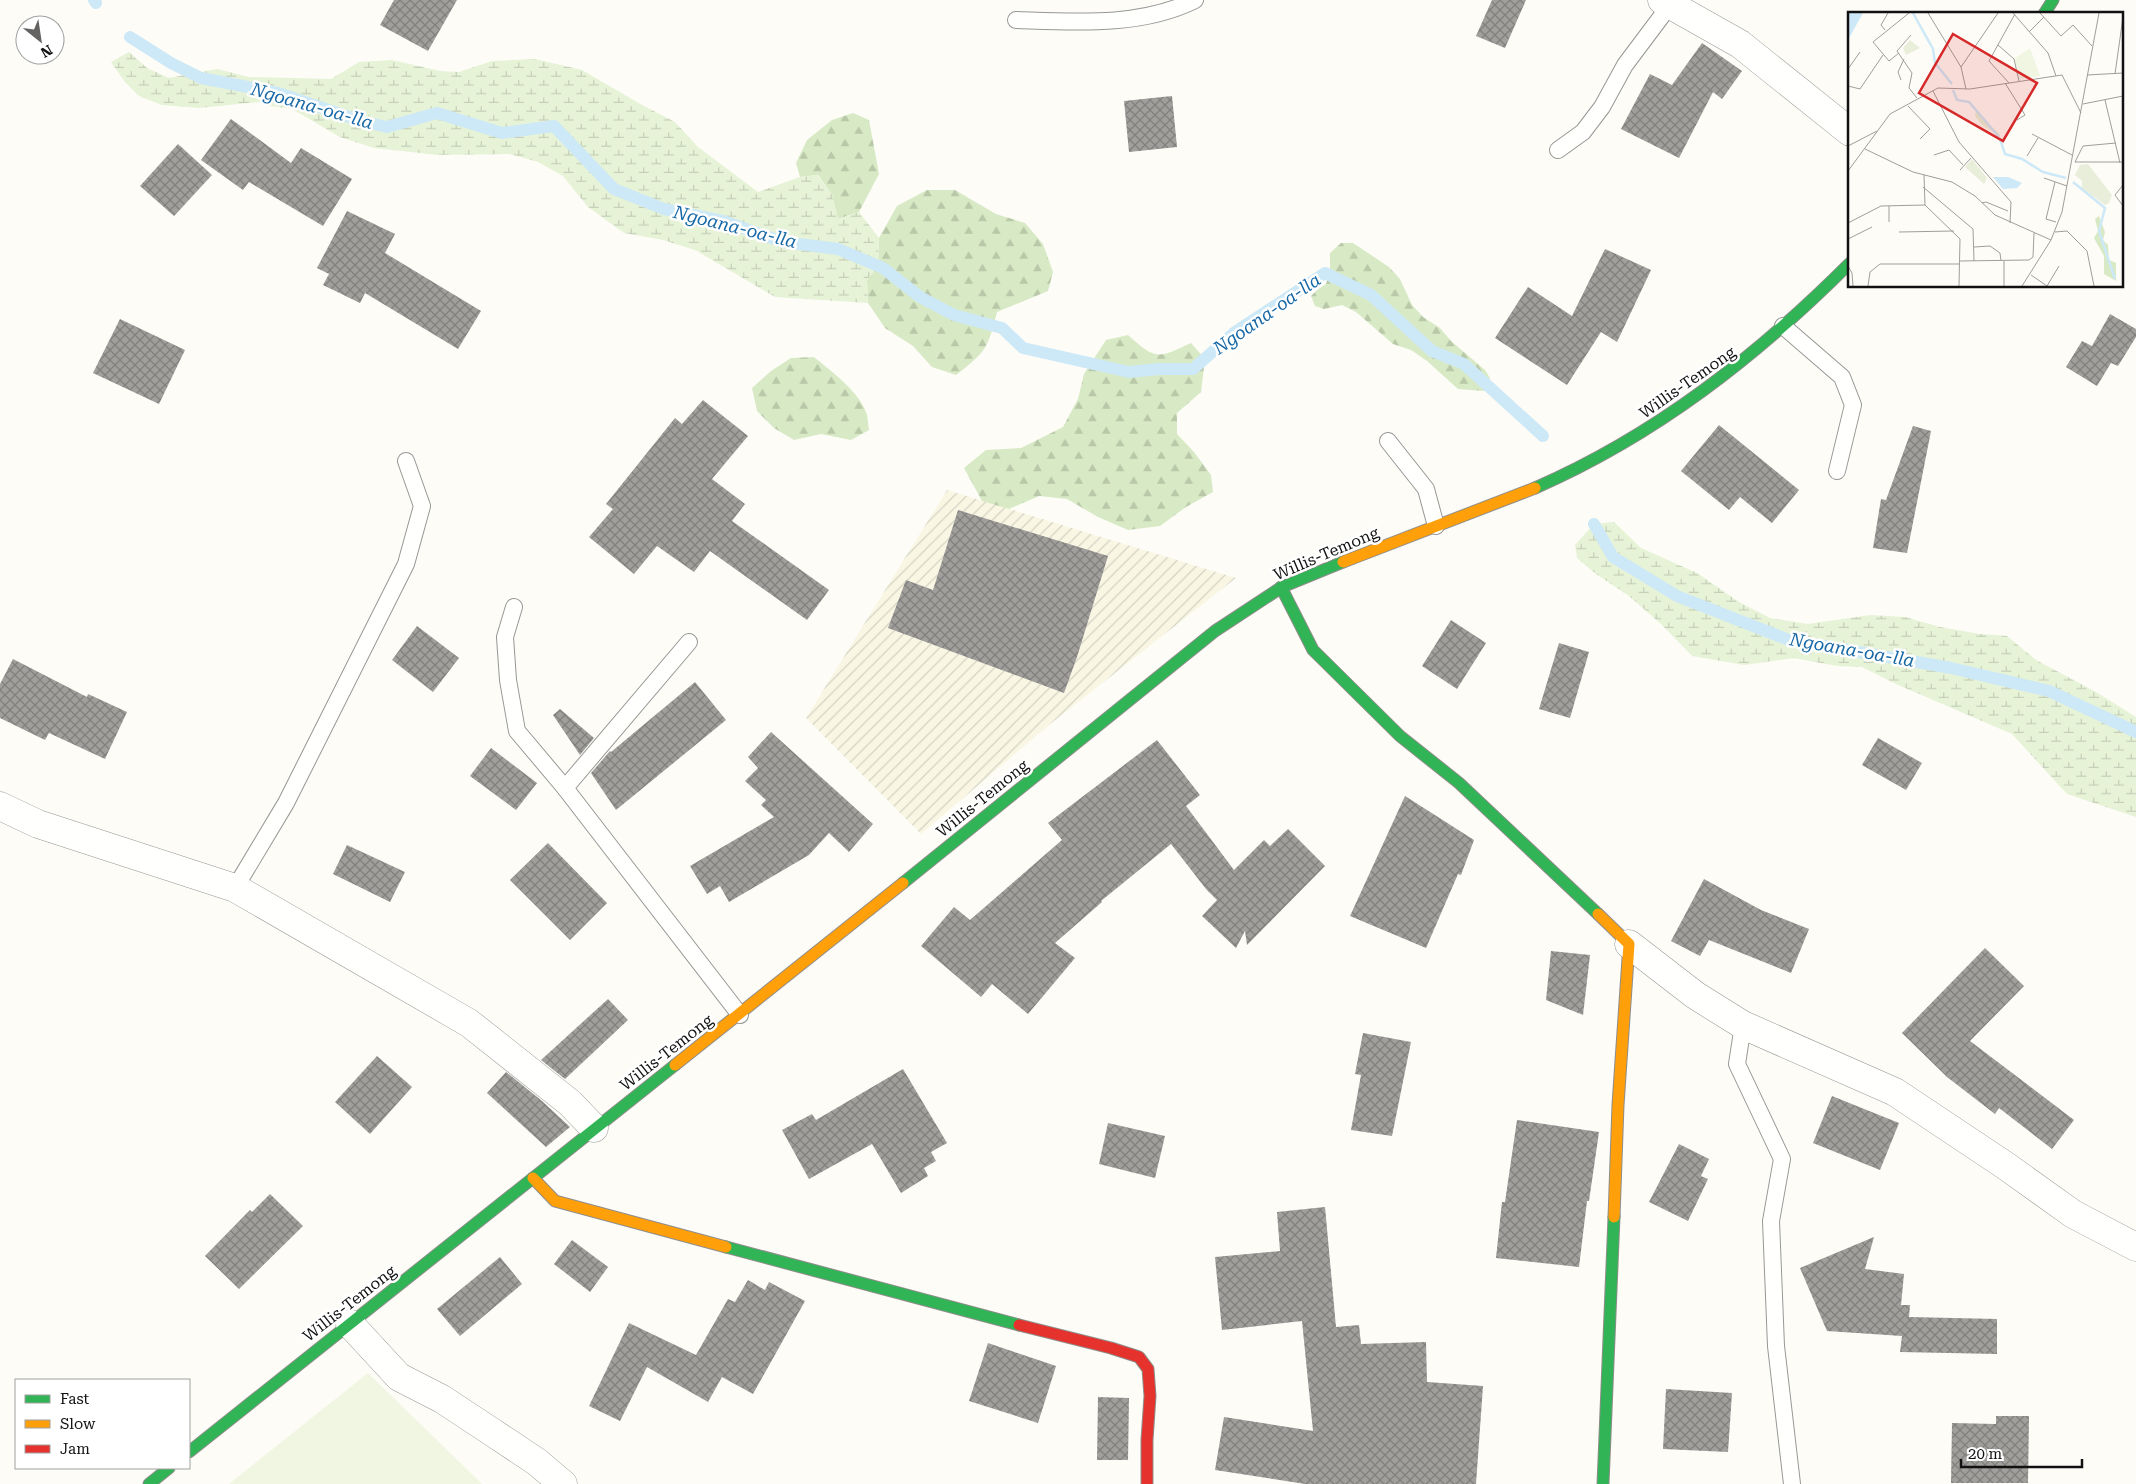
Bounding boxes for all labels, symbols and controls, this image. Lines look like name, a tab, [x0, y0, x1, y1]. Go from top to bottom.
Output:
inset map	[1848, 12, 2124, 288]
north arrow	[15, 15, 65, 65]
text: N	[38, 42, 55, 61]
water label: Ngoana-oa-lla	[248, 78, 376, 133]
water label: Ngoana-oa-lla	[670, 201, 799, 252]
water label: Ngoana-oa-lla	[1208, 269, 1325, 359]
street label: Willis-Temong	[1636, 342, 1740, 423]
street label: Willis-Temong	[1271, 522, 1383, 584]
water label: Ngoana-oa-lla	[1787, 628, 1916, 671]
street label: Willis-Temong	[933, 755, 1033, 841]
street label: Willis-Temong	[616, 1010, 717, 1095]
street label: Willis-Temong	[299, 1261, 400, 1346]
legend	[15, 1379, 190, 1469]
text: Fast	[60, 1390, 90, 1408]
text: Slow	[60, 1415, 96, 1433]
scale bar	[1961, 1436, 2082, 1468]
text: Jam	[60, 1440, 90, 1458]
text: 20 m	[1968, 1445, 2003, 1463]

